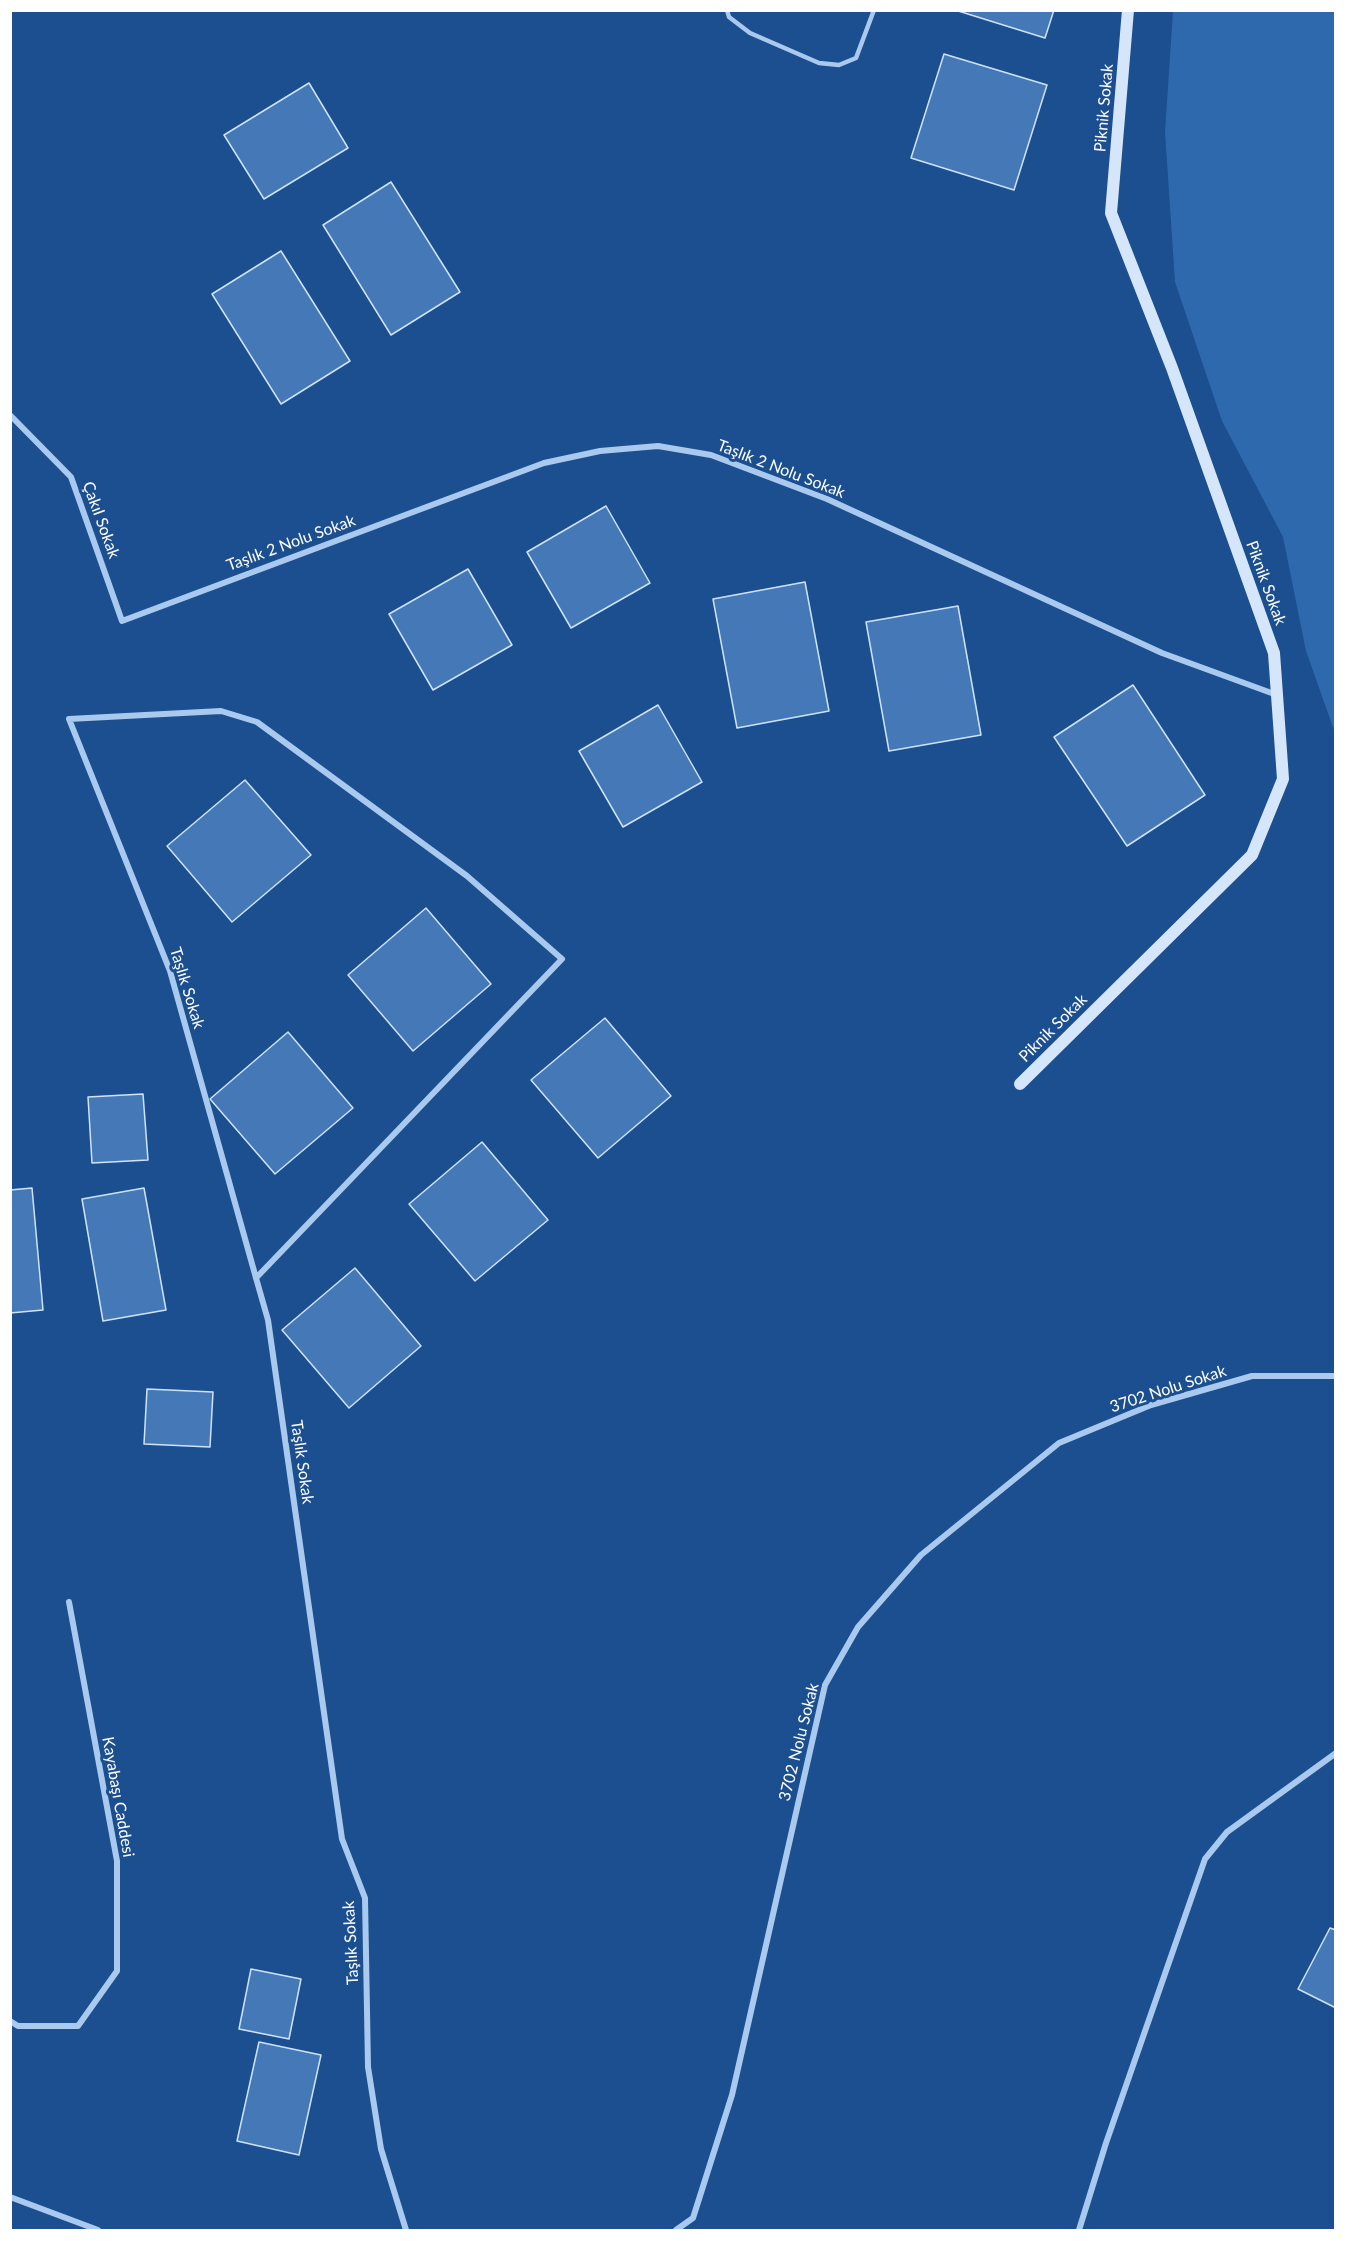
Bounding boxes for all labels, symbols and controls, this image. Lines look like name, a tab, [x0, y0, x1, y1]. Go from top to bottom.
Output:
street label: Piknik Sokak	[1091, 63, 1117, 153]
street label: Taşlık 2 Nolu Sokak	[714, 436, 848, 502]
street label: Çakıl Sokak	[78, 479, 124, 561]
street label: Taşlık 2 Nolu Sokak	[224, 511, 358, 575]
street label: Piknik Sokak	[1242, 538, 1290, 628]
street label: Taşlık Sokak	[166, 945, 208, 1031]
street label: Piknik Sokak	[1015, 990, 1091, 1066]
street label: 3702 Nolu Sokak	[1108, 1361, 1228, 1417]
street label: Taşlık Sokak	[287, 1419, 317, 1505]
street label: 3702 Nolu Sokak	[775, 1681, 823, 1803]
street label: Kayabaşı Caddesi	[98, 1735, 138, 1859]
street label: Taşlık Sokak	[339, 1900, 363, 1986]

